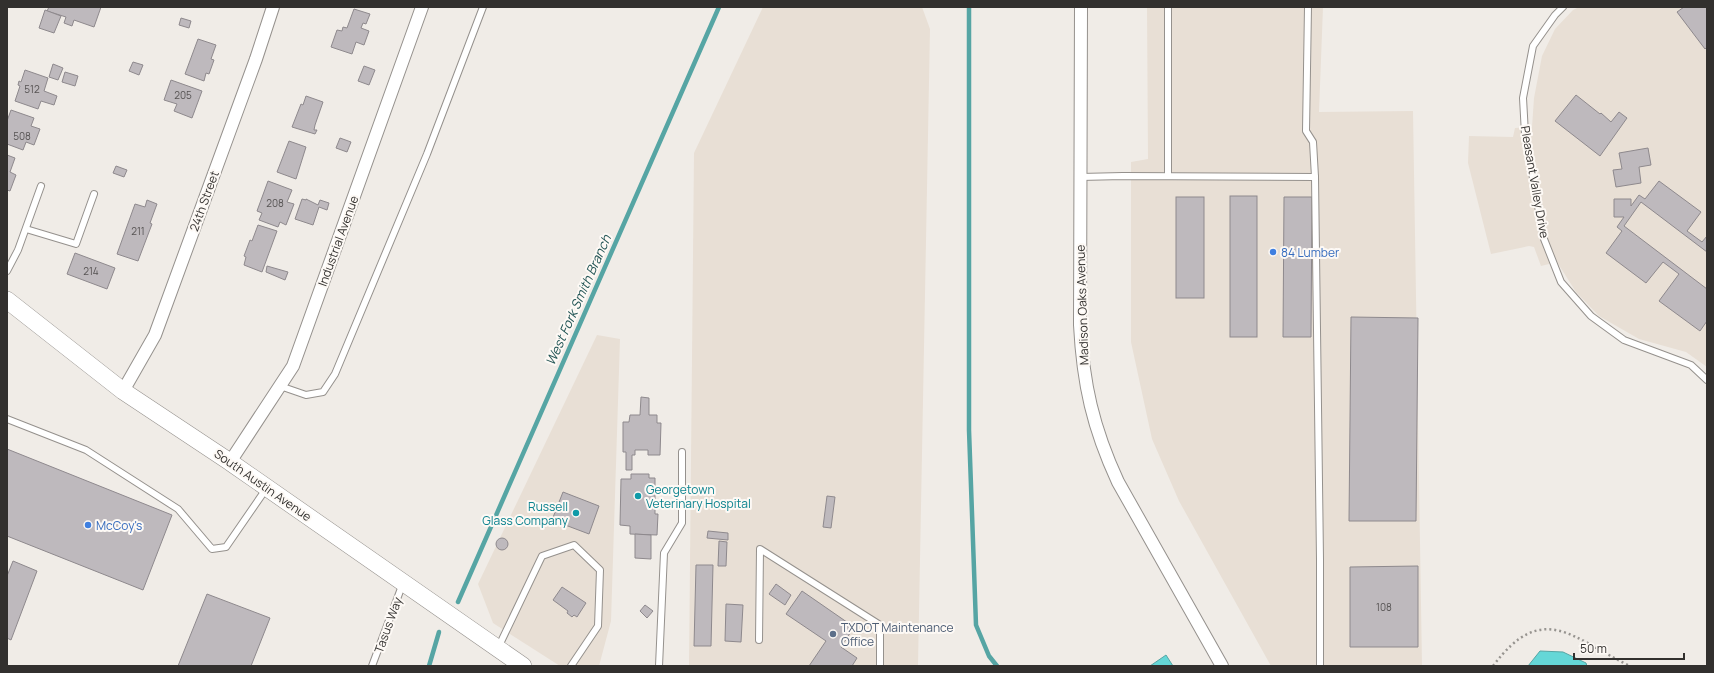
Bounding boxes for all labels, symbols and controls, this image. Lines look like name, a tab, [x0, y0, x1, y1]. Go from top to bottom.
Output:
house number: 512	[24, 82, 40, 96]
house number: 205	[174, 88, 192, 102]
street label: Pleasant Valley Drive	[1517, 125, 1553, 239]
house number: 508	[13, 129, 31, 143]
street label: 24th Street	[185, 168, 223, 234]
street label: Industrial Avenue	[314, 193, 362, 289]
house number: 208	[266, 196, 284, 210]
house number: 211	[131, 224, 145, 238]
water label: West Fork Smith Branch	[541, 231, 615, 368]
street label: Madison Oaks Avenue	[1071, 244, 1093, 366]
place label: 84 Lumber	[1281, 244, 1340, 261]
marker: 84 Lumber	[1268, 247, 1278, 257]
house number: 214	[83, 264, 99, 278]
street label: South Austin Avenue	[211, 445, 315, 525]
place label: Georgetown Veterinary Hospital	[646, 481, 751, 512]
marker: Georgetown Veterinary Hospital	[633, 491, 643, 501]
place label: Russell Glass Company	[482, 498, 569, 529]
marker: Russell Glass Company	[571, 508, 581, 518]
place label: McCoy's	[96, 517, 142, 534]
marker: McCoy's	[83, 520, 93, 530]
street label: Tasus Way	[370, 594, 406, 655]
house number: 108	[1376, 600, 1392, 614]
place label: TXDOT Maintenance Office	[841, 619, 954, 650]
marker: TXDOT Maintenance Office	[828, 629, 838, 639]
scale bar	[1574, 635, 1684, 661]
text: 50 m	[1580, 640, 1607, 657]

